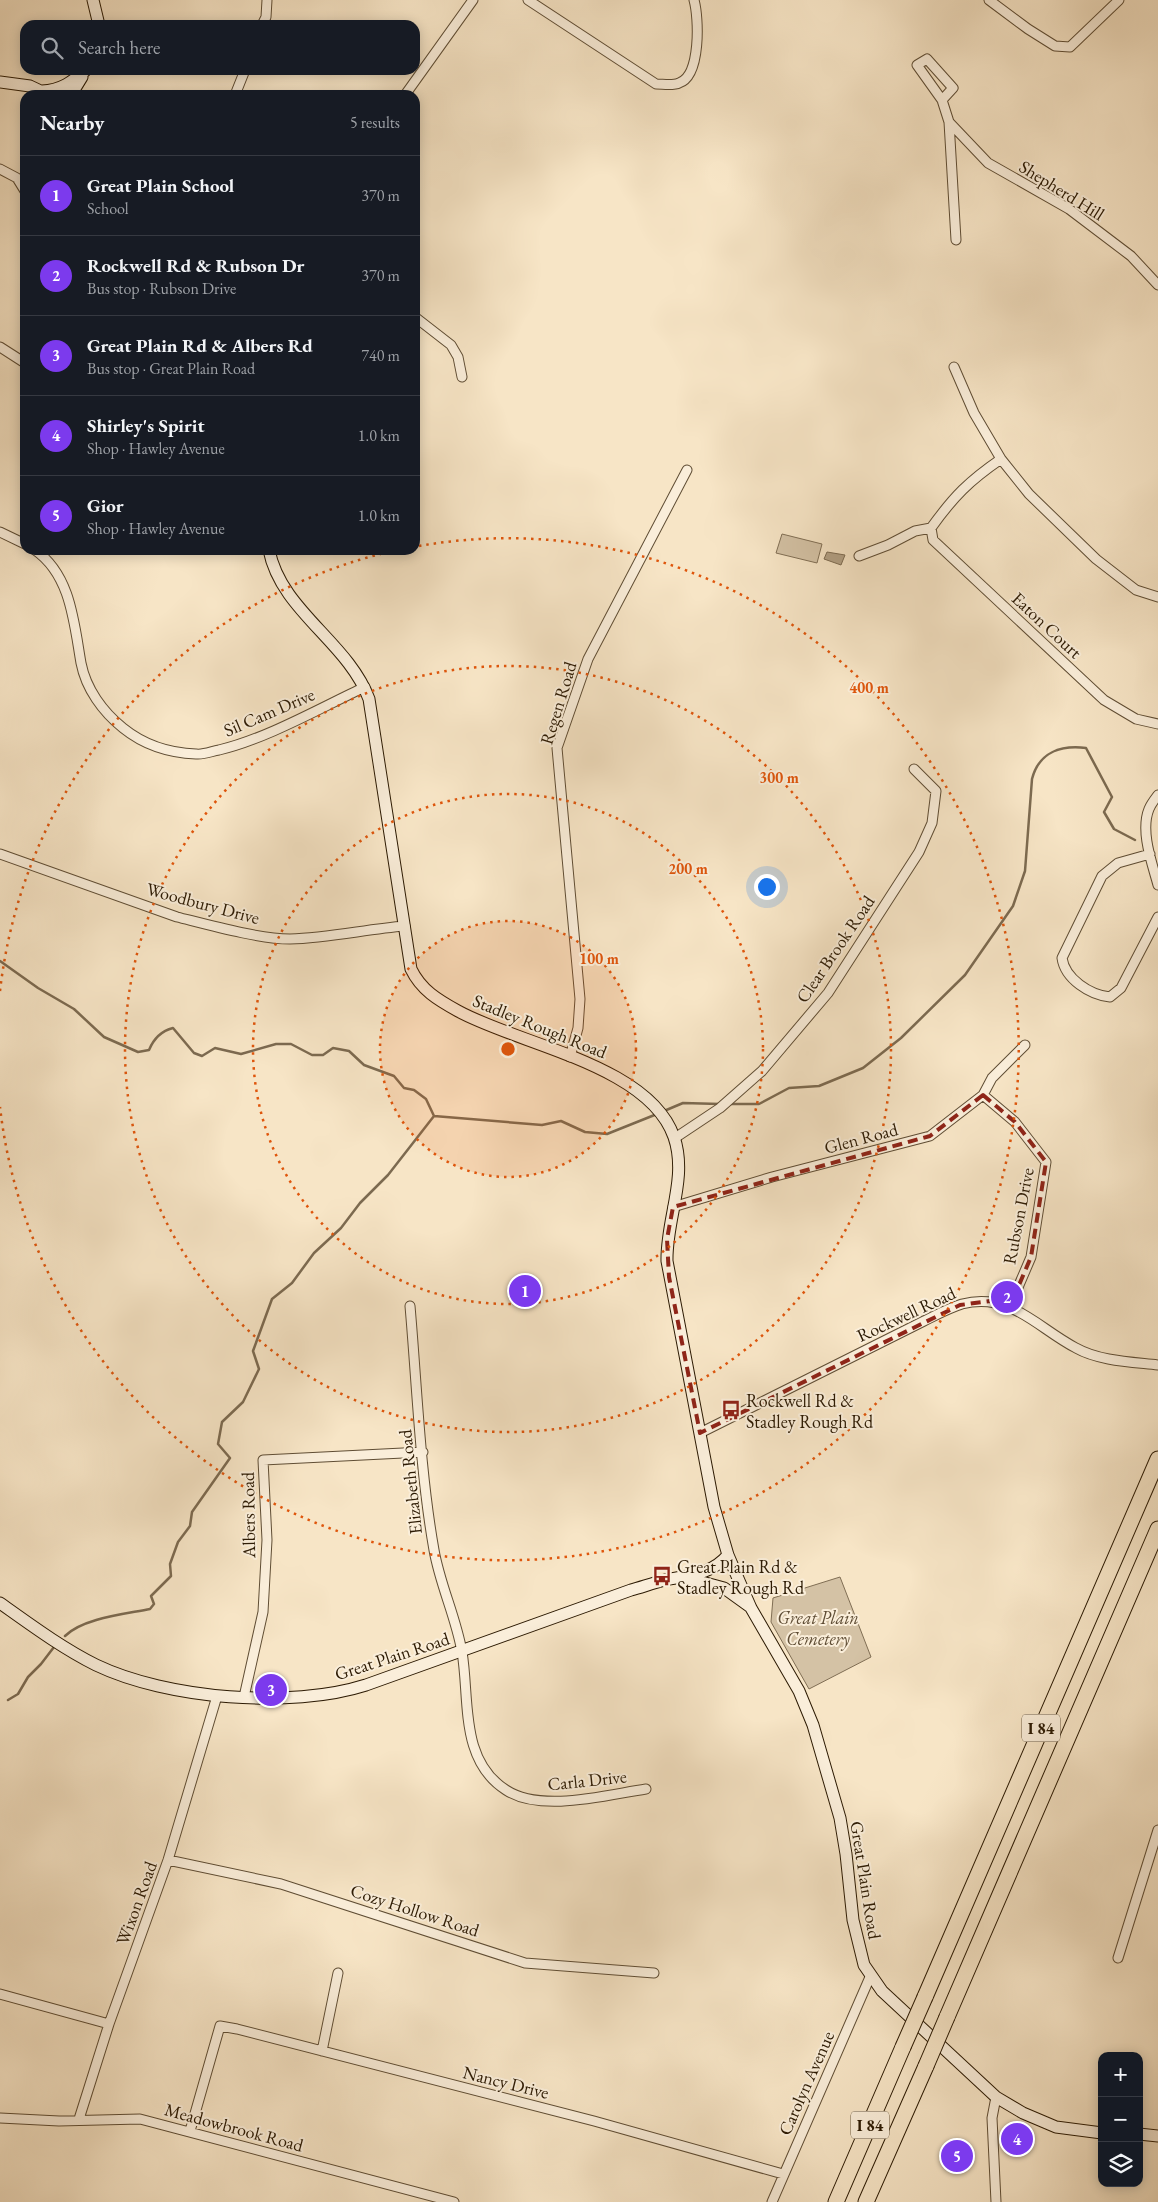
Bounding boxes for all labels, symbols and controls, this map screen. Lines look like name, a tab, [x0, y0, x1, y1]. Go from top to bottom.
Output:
search box	[20, 20, 420, 75]
icon: search	[38, 34, 66, 62]
text: Search here	[78, 35, 160, 60]
text: Nearby	[40, 109, 104, 136]
text: 5 results	[350, 112, 400, 133]
street label: Shepherd Hill	[1015, 155, 1109, 225]
text: Great Plain School	[87, 173, 234, 198]
text: 1	[52, 185, 60, 206]
text: 370 m	[361, 185, 400, 206]
text: School	[87, 198, 129, 219]
text: Rockwell Rd & Rubson Dr	[87, 253, 304, 278]
text: 2	[52, 265, 60, 286]
text: 370 m	[361, 265, 400, 286]
text: Bus stop · Rubson Drive	[87, 278, 236, 299]
text: Great Plain Rd & Albers Rd	[87, 333, 313, 358]
text: 3	[52, 345, 60, 366]
text: 740 m	[361, 345, 400, 366]
text: Bus stop · Great Plain Road	[87, 358, 255, 379]
text: Shirley's Spirit	[87, 413, 205, 438]
text: 4	[52, 425, 60, 446]
text: 1.0 km	[358, 425, 400, 446]
text: Shop · Hawley Avenue	[87, 438, 225, 459]
text: Gior	[87, 493, 124, 518]
text: 5	[52, 505, 60, 526]
text: 1.0 km	[358, 505, 400, 526]
text: Shop · Hawley Avenue	[87, 518, 225, 539]
street label: Eaton Court	[1007, 587, 1087, 663]
street label: Regen Road	[535, 658, 582, 747]
text: 400 m	[849, 678, 889, 697]
street label: Sil Cam Drive	[220, 683, 318, 741]
text: 300 m	[759, 768, 799, 787]
text: 200 m	[668, 859, 708, 878]
your location	[754, 874, 780, 900]
street label: Woodbury Drive	[144, 877, 262, 929]
street label: Clear Brook Road	[791, 890, 880, 1007]
text: 100 m	[579, 949, 619, 968]
street label: Stadley Rough Road	[470, 989, 611, 1064]
centre of rings	[499, 1040, 517, 1058]
street label: Glen Road	[822, 1117, 901, 1159]
street label: Rubson Drive	[997, 1166, 1039, 1266]
pin: 1	[509, 1272, 541, 1310]
pin: 2	[991, 1278, 1023, 1316]
street label: Rockwell Road	[853, 1281, 960, 1347]
place label: Rockwell Rd & Stadley Rough Rd	[746, 1389, 874, 1433]
bus stop icon: Rockwell Rd & Stadley Rough Rd	[720, 1399, 742, 1421]
street label: Elizabeth Road	[393, 1428, 427, 1536]
street label: Albers Road	[236, 1471, 260, 1559]
place label: Great Plain Rd & Stadley Rough Rd	[677, 1555, 805, 1599]
bus stop icon: Great Plain Rd & Stadley Rough Rd	[651, 1565, 673, 1587]
park label: Great Plain Cemetery	[777, 1606, 859, 1651]
street label: Great Plain Road	[332, 1626, 453, 1685]
pin: 3	[255, 1671, 287, 1709]
road number: I 84	[1022, 1715, 1060, 1742]
street label: Carla Drive	[546, 1764, 628, 1796]
street label: Great Plain Road	[845, 1819, 887, 1942]
street label: Wixon Road	[110, 1857, 162, 1948]
street label: Cozy Hollow Road	[348, 1878, 483, 1942]
street label: Carolyn Avenue	[773, 2027, 839, 2139]
map controls	[1098, 2052, 1143, 2187]
button: +	[1098, 2052, 1143, 2097]
street label: Nancy Drive	[461, 2060, 551, 2104]
street label: Meadowbrook Road	[162, 2097, 307, 2157]
button: −	[1098, 2097, 1143, 2142]
road number: I 84	[851, 2112, 889, 2138]
pin: 4	[1001, 2120, 1033, 2158]
pin: 5	[941, 2137, 973, 2175]
button: layers	[1098, 2142, 1143, 2187]

